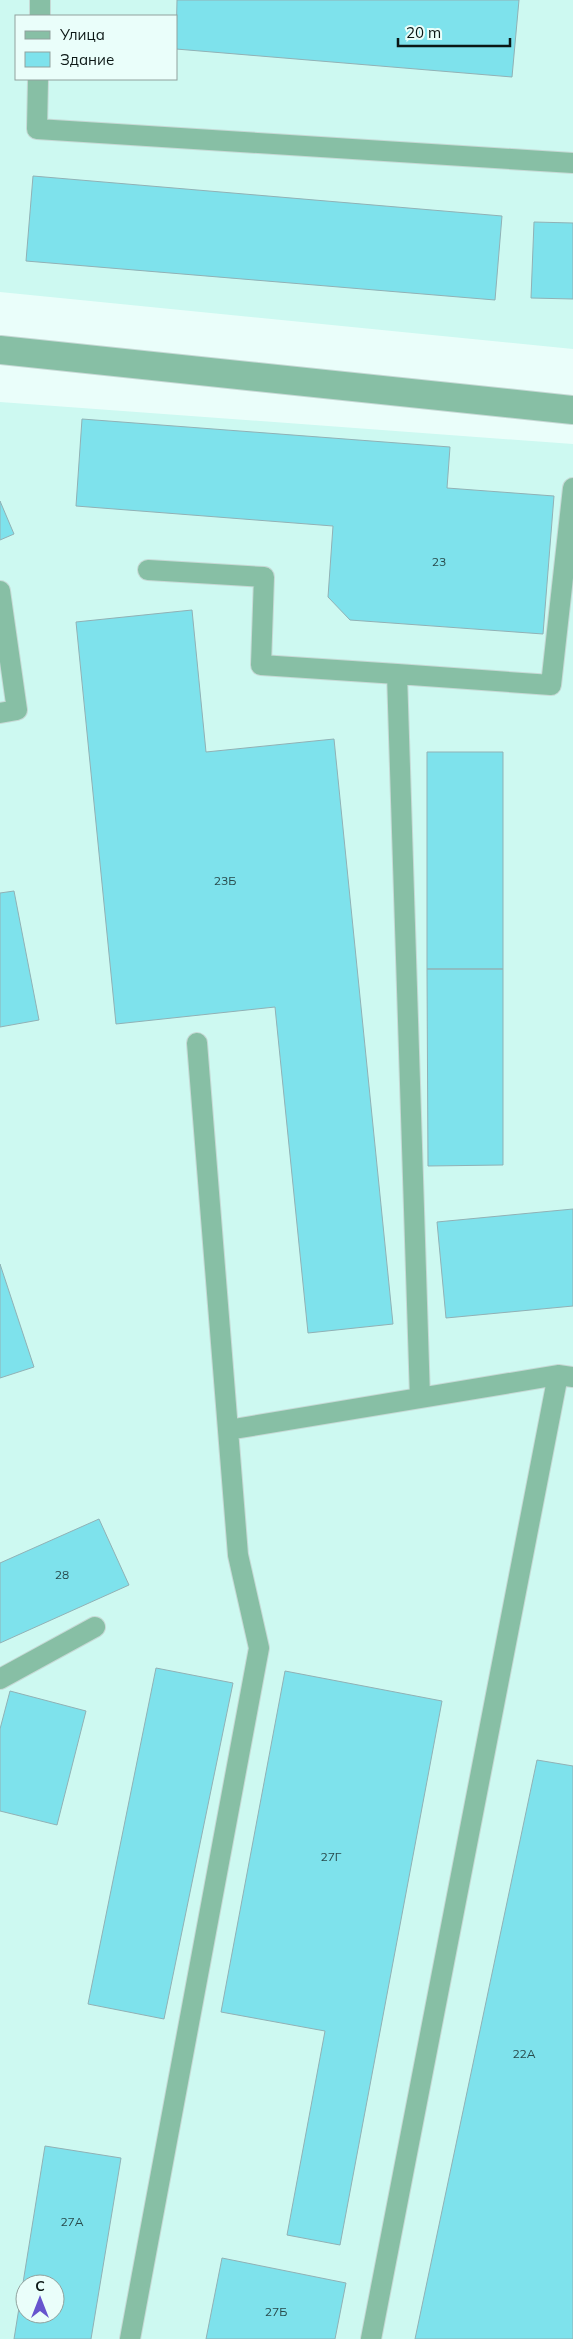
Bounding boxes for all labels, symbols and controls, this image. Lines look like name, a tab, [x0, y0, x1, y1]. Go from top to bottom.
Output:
legend	[15, 15, 178, 80]
scale bar	[398, 15, 510, 47]
text: 20 m	[406, 23, 441, 42]
text: Улица	[59, 25, 105, 44]
text: Здание	[60, 50, 114, 69]
house number: 23	[432, 554, 446, 569]
house number: 23Б	[214, 873, 236, 888]
house number: 28	[55, 1567, 69, 1582]
house number: 27Г	[320, 1849, 342, 1864]
house number: 22А	[512, 2046, 536, 2061]
house number: 27А	[60, 2214, 84, 2229]
north arrow	[15, 2274, 65, 2324]
text: С	[35, 2277, 45, 2295]
house number: 27Б	[265, 2304, 287, 2319]

